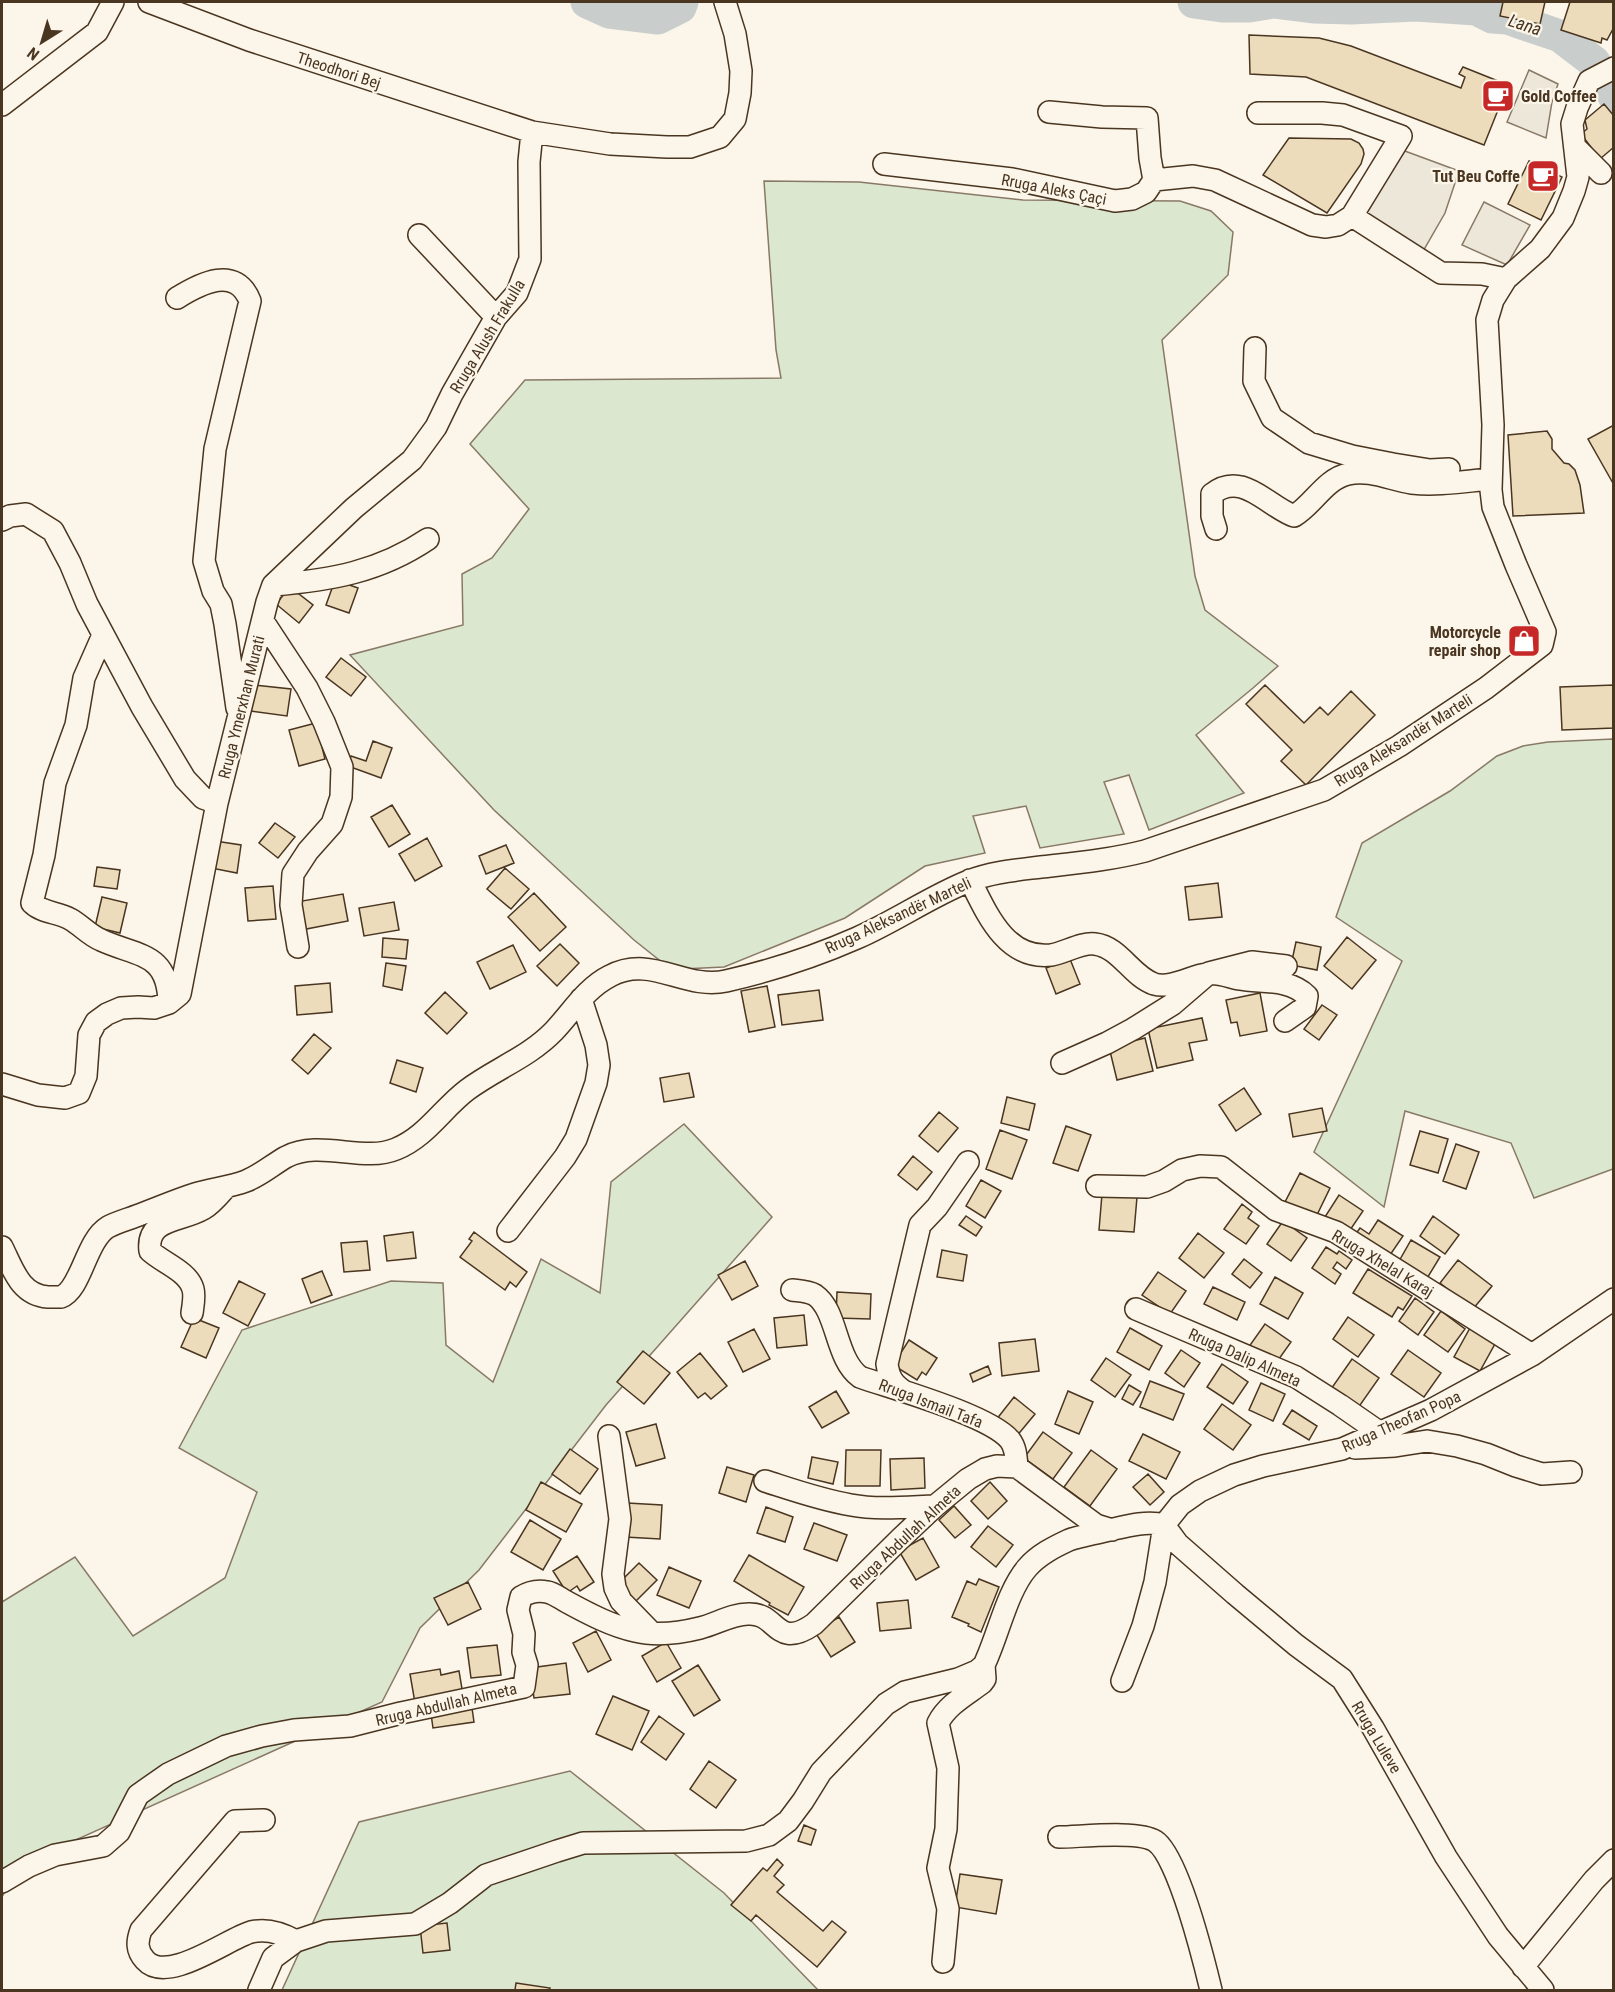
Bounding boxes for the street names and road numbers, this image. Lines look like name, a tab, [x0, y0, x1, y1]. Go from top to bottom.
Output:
street label: Theodhori Bej	[294, 48, 383, 93]
street label: Rruga Aleks Çaçi	[1000, 170, 1108, 209]
street label: Rruga Alush Frakulla	[446, 276, 529, 397]
street label: Rruga Ymerxhan Murati	[214, 633, 268, 781]
street label: Rruga Aleksandër Marteli	[1331, 690, 1476, 791]
street label: Rruga Aleksandër Marteli	[822, 873, 974, 958]
street label: Rruga Xhelal Karaj	[1328, 1226, 1437, 1301]
street label: Rruga Dalip Almeta	[1186, 1324, 1304, 1391]
street label: Rruga Ismail Tafa	[876, 1375, 986, 1432]
street label: Rruga Theofan Popa	[1339, 1387, 1464, 1456]
street label: Rruga Abdullah Almeta	[846, 1481, 965, 1594]
street label: Rruga Abdullah Almeta	[374, 1679, 519, 1730]
street label: Rruga Luleve	[1348, 1698, 1405, 1777]

